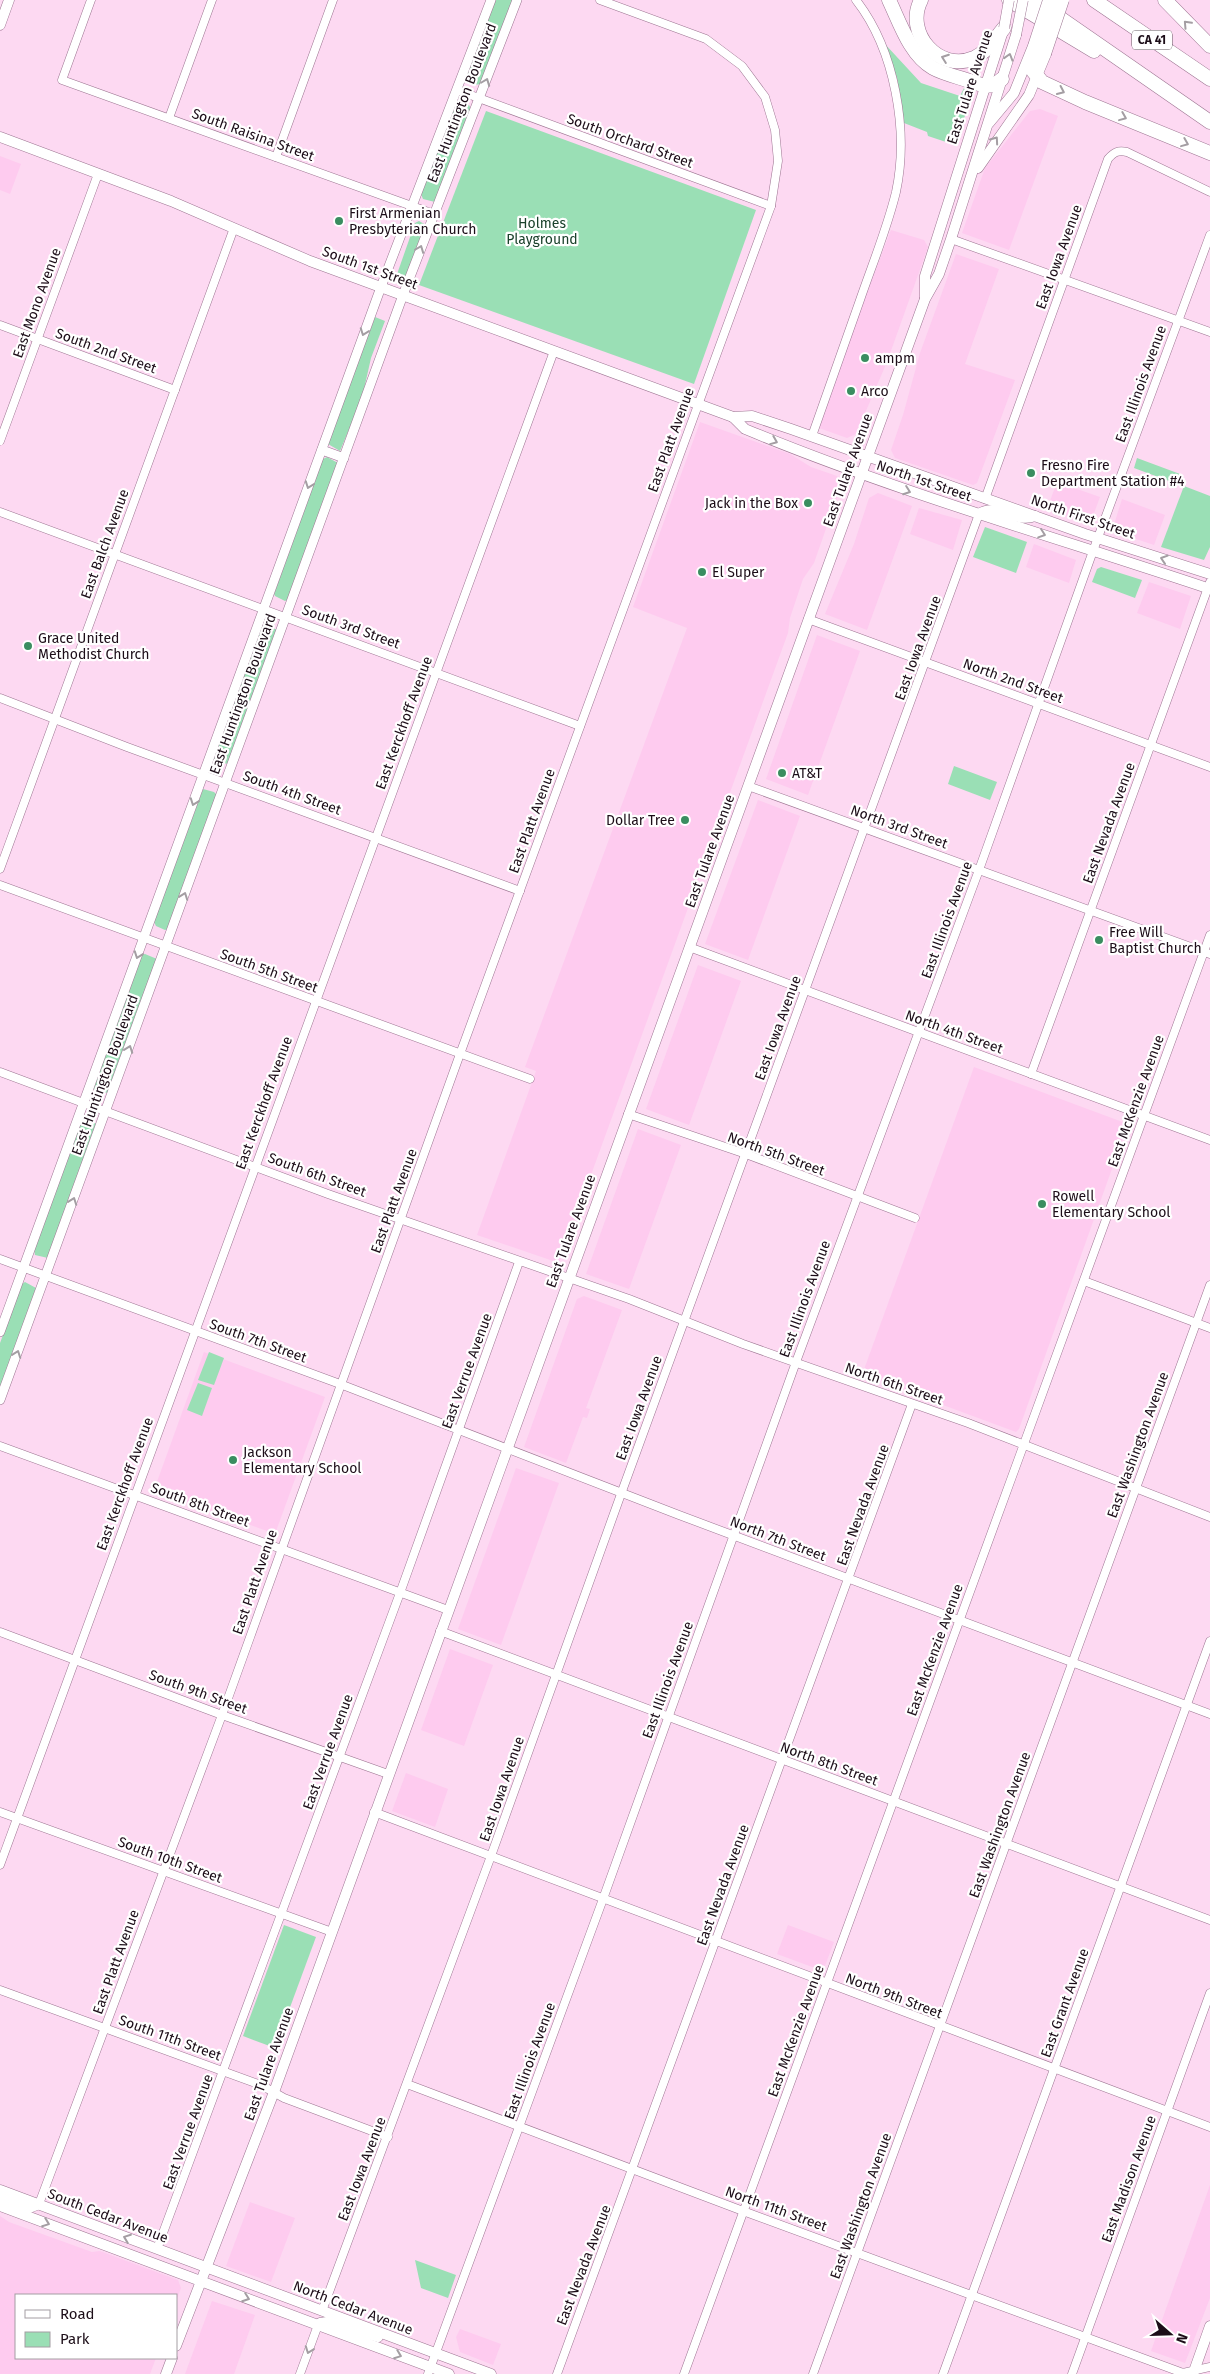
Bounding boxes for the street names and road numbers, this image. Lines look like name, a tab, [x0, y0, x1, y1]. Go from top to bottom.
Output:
street label: East Huntington Boulevard	[424, 21, 500, 185]
street label: East Tulare Avenue	[943, 28, 997, 146]
road number: CA 41	[1132, 30, 1172, 50]
street label: South Raisina Street	[190, 105, 317, 165]
street label: South Orchard Street	[565, 110, 696, 172]
street label: East Iowa Avenue	[1032, 202, 1086, 312]
street label: South 1st Street	[320, 243, 421, 293]
street label: East Mono Avenue	[9, 246, 65, 360]
street label: East Illinois Avenue	[1112, 323, 1170, 445]
street label: South 2nd Street	[53, 325, 160, 377]
street label: East Platt Avenue	[644, 385, 698, 495]
street label: East Tulare Avenue	[820, 411, 876, 529]
street label: North 1st Street	[874, 457, 975, 506]
street label: East Balch Avenue	[77, 487, 133, 601]
street label: North First Street	[1029, 491, 1138, 543]
street label: East Iowa Avenue	[891, 593, 945, 703]
street label: South 3rd Street	[300, 601, 403, 653]
street label: East Huntington Boulevard	[206, 611, 280, 777]
street label: East Kerckhoff Avenue	[372, 654, 436, 792]
street label: North 2nd Street	[961, 655, 1066, 707]
street label: East Nevada Avenue	[1079, 760, 1139, 886]
street label: East Platt Avenue	[505, 766, 559, 876]
street label: South 4th Street	[241, 767, 344, 819]
street label: East Tulare Avenue	[682, 792, 738, 910]
street label: North 3rd Street	[848, 802, 951, 853]
street label: East Illinois Avenue	[918, 859, 976, 981]
street label: South 5th Street	[218, 945, 321, 997]
street label: East Iowa Avenue	[751, 973, 805, 1083]
street label: East Huntington Boulevard	[68, 992, 142, 1158]
street label: North 4th Street	[903, 1006, 1006, 1058]
street label: East McKenzie Avenue	[1104, 1033, 1168, 1169]
street label: East Kerckhoff Avenue	[232, 1034, 296, 1172]
street label: North 5th Street	[725, 1129, 828, 1180]
street label: East Platt Avenue	[367, 1146, 421, 1256]
street label: South 6th Street	[266, 1149, 369, 1201]
street label: East Tulare Avenue	[543, 1172, 599, 1290]
street label: East Illinois Avenue	[776, 1238, 834, 1360]
street label: East Verrue Avenue	[438, 1311, 496, 1431]
street label: South 7th Street	[207, 1316, 310, 1367]
street label: East Iowa Avenue	[612, 1353, 666, 1463]
street label: North 6th Street	[843, 1359, 946, 1409]
street label: East Washington Avenue	[1104, 1370, 1172, 1520]
street label: East Kerckhoff Avenue	[93, 1415, 157, 1553]
street label: East Nevada Avenue	[833, 1442, 893, 1568]
street label: South 8th Street	[148, 1479, 252, 1531]
street label: North 7th Street	[728, 1513, 829, 1565]
street label: East Platt Avenue	[229, 1527, 281, 1637]
street label: East McKenzie Avenue	[903, 1582, 967, 1718]
street label: East Illinois Avenue	[639, 1619, 697, 1741]
street label: South 9th Street	[147, 1666, 250, 1718]
street label: East Verrue Avenue	[299, 1692, 357, 1812]
street label: East Iowa Avenue	[476, 1734, 528, 1844]
street label: North 8th Street	[778, 1738, 881, 1790]
street label: East Washington Avenue	[966, 1750, 1034, 1900]
street label: East Nevada Avenue	[693, 1822, 753, 1948]
street label: South 10th Street	[116, 1833, 225, 1887]
street label: East Platt Avenue	[89, 1907, 143, 2017]
street label: East Grant Avenue	[1037, 1946, 1093, 2060]
street label: East McKenzie Avenue	[764, 1963, 828, 2099]
street label: North 9th Street	[843, 1970, 946, 2023]
street label: East Illinois Avenue	[501, 2000, 559, 2122]
street label: East Tulare Avenue	[241, 2005, 297, 2123]
street label: South 11th Street	[116, 2012, 224, 2065]
street label: East Verrue Avenue	[159, 2072, 217, 2192]
street label: East Madison Avenue	[1098, 2113, 1160, 2245]
street label: East Iowa Avenue	[334, 2115, 390, 2223]
street label: East Washington Avenue	[827, 2131, 895, 2281]
street label: North 11th Street	[723, 2183, 830, 2236]
street label: South Cedar Avenue	[45, 2185, 171, 2247]
street label: East Nevada Avenue	[553, 2202, 615, 2328]
street label: North Cedar Avenue	[291, 2277, 415, 2339]

